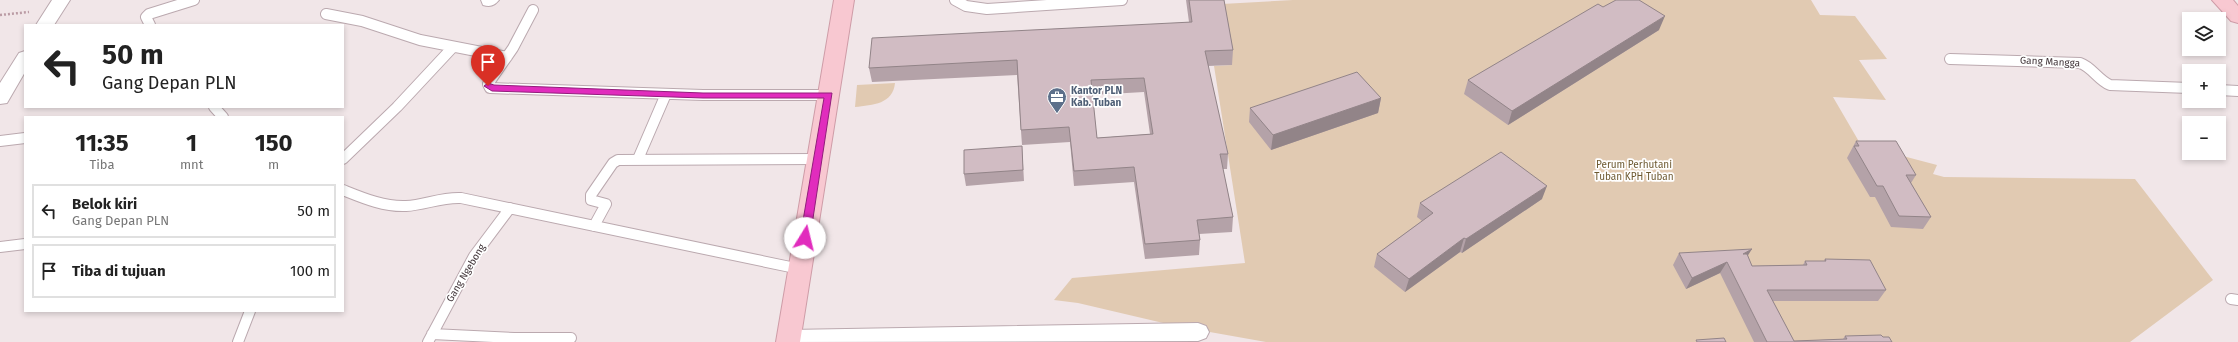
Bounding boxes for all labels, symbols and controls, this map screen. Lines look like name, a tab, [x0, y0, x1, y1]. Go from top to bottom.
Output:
map controls	[2182, 12, 2226, 160]
button: layers	[2182, 12, 2226, 56]
text: 50 m	[102, 38, 164, 71]
icon: left	[36, 40, 88, 92]
pin	[471, 45, 505, 86]
icon: arrive	[477, 51, 499, 73]
street label: Gang Mangga	[2020, 54, 2080, 70]
button: +	[2182, 64, 2226, 108]
text: Gang Depan PLN	[102, 72, 237, 94]
place label: Kantor PLN Kab. Tuban	[1071, 85, 1122, 109]
office icon: Kantor PLN Kab. Tuban	[1046, 86, 1068, 114]
button: −	[2182, 116, 2226, 160]
text: 11:35	[75, 129, 129, 157]
text: 1	[186, 129, 197, 157]
text: 150	[255, 129, 293, 157]
text: Tiba	[89, 157, 114, 172]
text: mnt	[180, 157, 203, 172]
text: m	[268, 157, 279, 172]
park label: Perum Perhutani Tuban KPH Tuban	[1594, 159, 1674, 183]
text: Belok kiri	[72, 195, 137, 213]
icon: left	[38, 200, 60, 222]
text: 50 m	[297, 202, 330, 220]
text: Gang Depan PLN	[72, 213, 169, 228]
position arrow	[784, 217, 826, 259]
street label: Gang Ngebong	[444, 241, 488, 304]
icon: arrive	[38, 260, 60, 282]
text: Tiba di tujuan	[72, 262, 166, 280]
text: 100 m	[290, 262, 330, 280]

